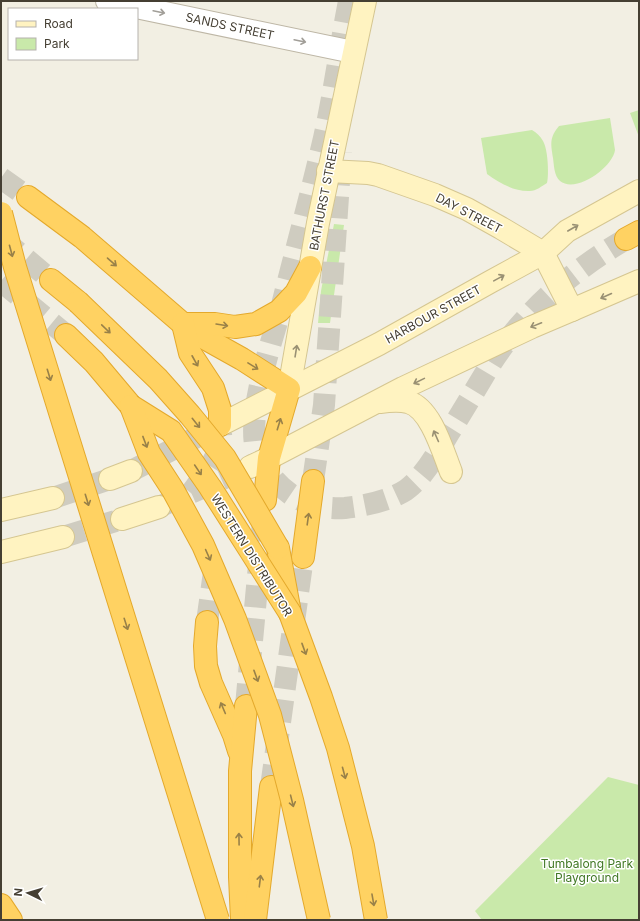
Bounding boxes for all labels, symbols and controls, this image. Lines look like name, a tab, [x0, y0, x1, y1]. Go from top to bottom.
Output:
legend	[8, 8, 138, 60]
one-way arrow	[153, 8, 166, 16]
street label: SANDS STREET	[184, 9, 276, 43]
text: Road	[44, 16, 73, 31]
text: Park	[44, 36, 70, 51]
one-way arrow	[294, 37, 307, 45]
street label: BATHURST STREET	[306, 138, 342, 252]
street label: DAY STREET	[433, 190, 505, 236]
one-way arrow	[567, 224, 579, 232]
one-way arrow	[8, 244, 15, 257]
one-way arrow	[107, 258, 117, 267]
one-way arrow	[493, 273, 505, 281]
street label: HARBOUR STREET	[382, 281, 484, 347]
one-way arrow	[600, 292, 612, 300]
one-way arrow	[215, 321, 228, 329]
one-way arrow	[531, 322, 543, 329]
one-way arrow	[101, 324, 111, 334]
one-way arrow	[292, 345, 300, 358]
one-way arrow	[191, 355, 199, 367]
one-way arrow	[247, 362, 258, 370]
one-way arrow	[46, 369, 53, 382]
one-way arrow	[413, 378, 425, 385]
one-way arrow	[191, 417, 200, 428]
one-way arrow	[276, 418, 283, 431]
one-way arrow	[432, 430, 439, 442]
one-way arrow	[141, 436, 149, 448]
one-way arrow	[194, 464, 202, 475]
street label: WESTERN DISTRIBUTOR	[208, 491, 296, 619]
one-way arrow	[84, 493, 91, 506]
one-way arrow	[304, 513, 312, 526]
one-way arrow	[204, 549, 212, 561]
one-way arrow	[123, 617, 130, 630]
one-way arrow	[301, 643, 309, 655]
one-way arrow	[252, 670, 260, 682]
one-way arrow	[218, 703, 226, 715]
one-way arrow	[341, 766, 349, 779]
one-way arrow	[289, 794, 297, 807]
one-way arrow	[235, 833, 243, 846]
park label: Tumbalong Park Playground	[541, 856, 634, 885]
north arrow	[8, 873, 48, 913]
one-way arrow	[256, 875, 263, 888]
text: N	[11, 887, 25, 897]
one-way arrow	[369, 893, 377, 906]

